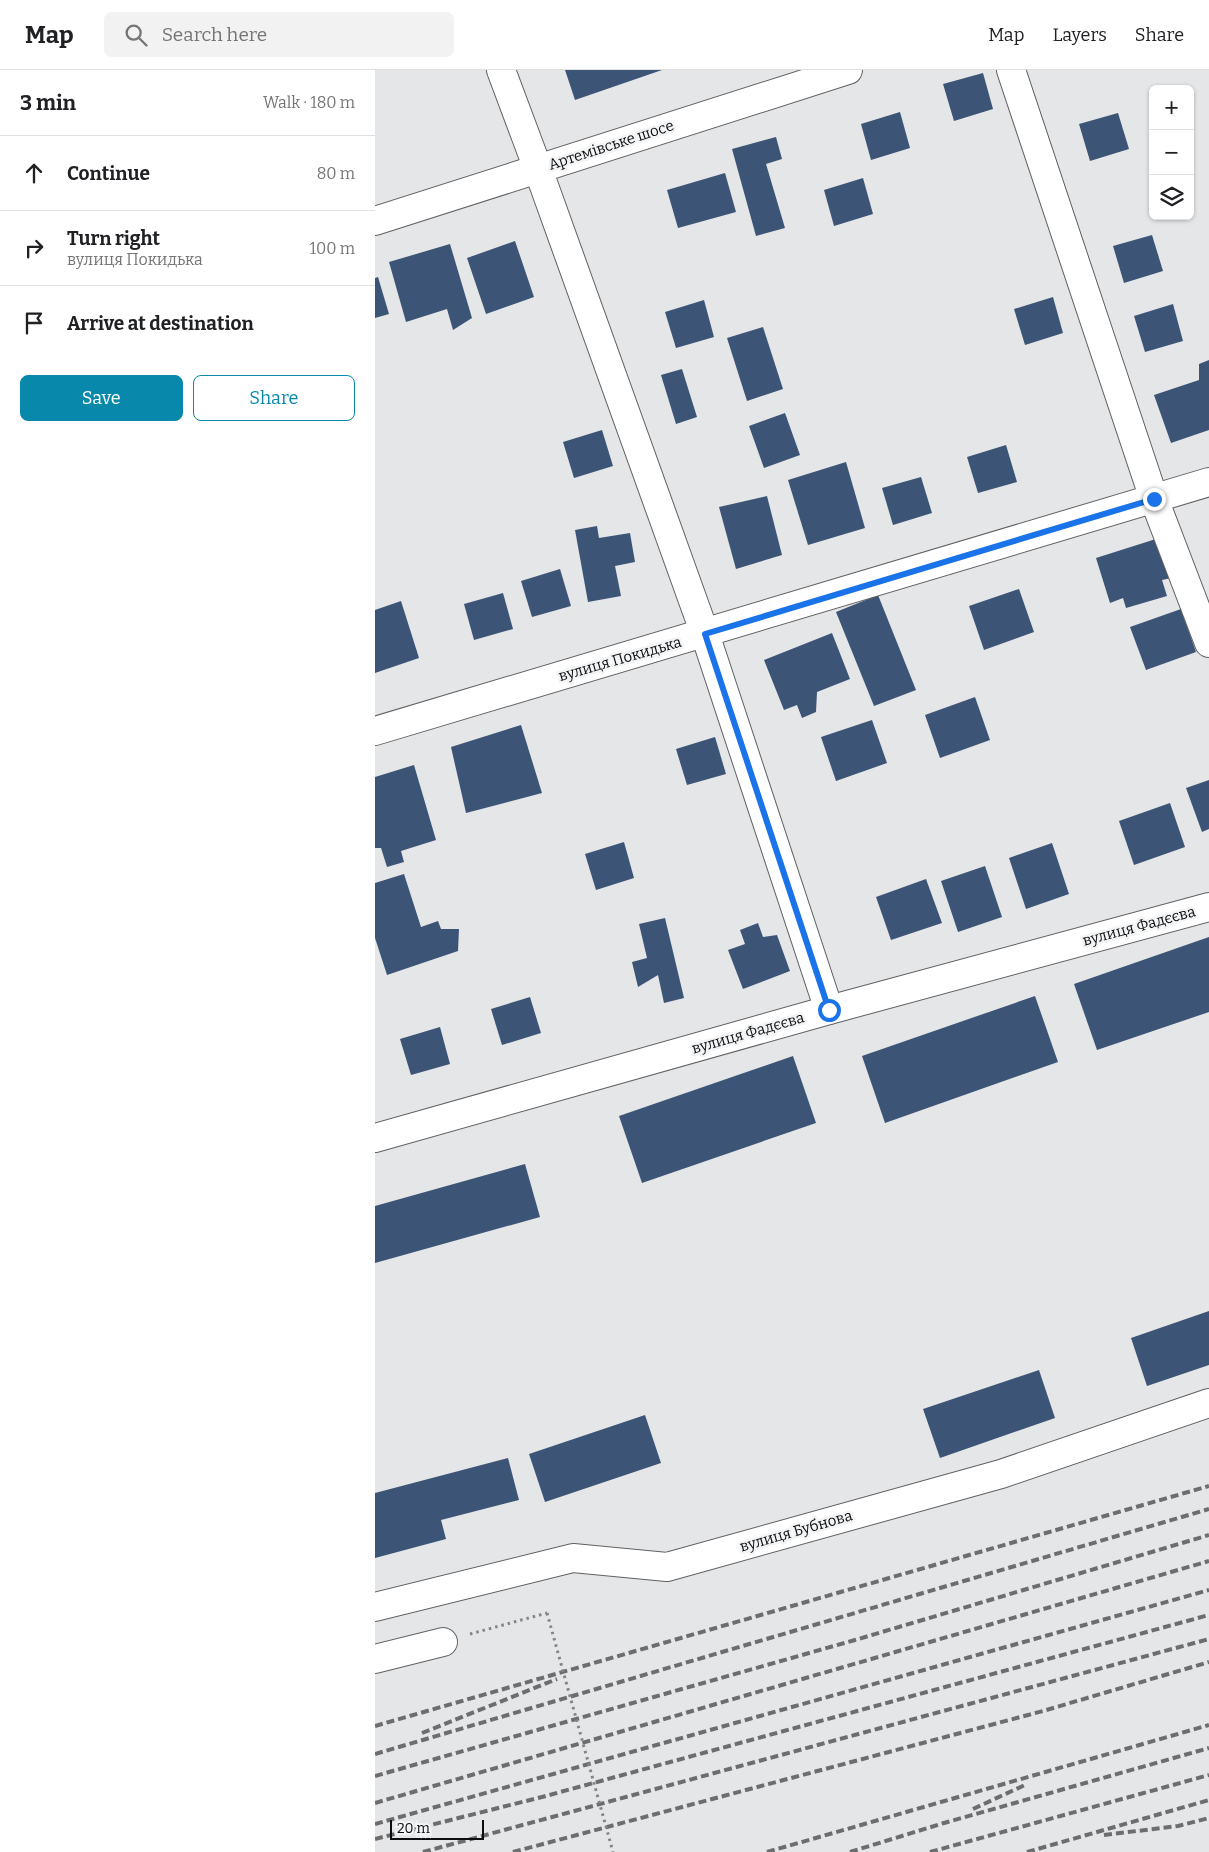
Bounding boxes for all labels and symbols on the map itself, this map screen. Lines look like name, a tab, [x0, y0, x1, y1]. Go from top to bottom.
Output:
street label: Артемівське шосе	[546, 116, 676, 174]
route end	[1143, 488, 1166, 511]
street label: вулиця Покидька	[556, 633, 684, 685]
street label: вулиця Фадєєва	[1081, 902, 1197, 950]
route start	[818, 999, 841, 1022]
street label: вулиця Фадєєва	[690, 1008, 806, 1058]
street label: вулиця Бубнова	[738, 1506, 854, 1556]
scale bar	[390, 1817, 484, 1840]

